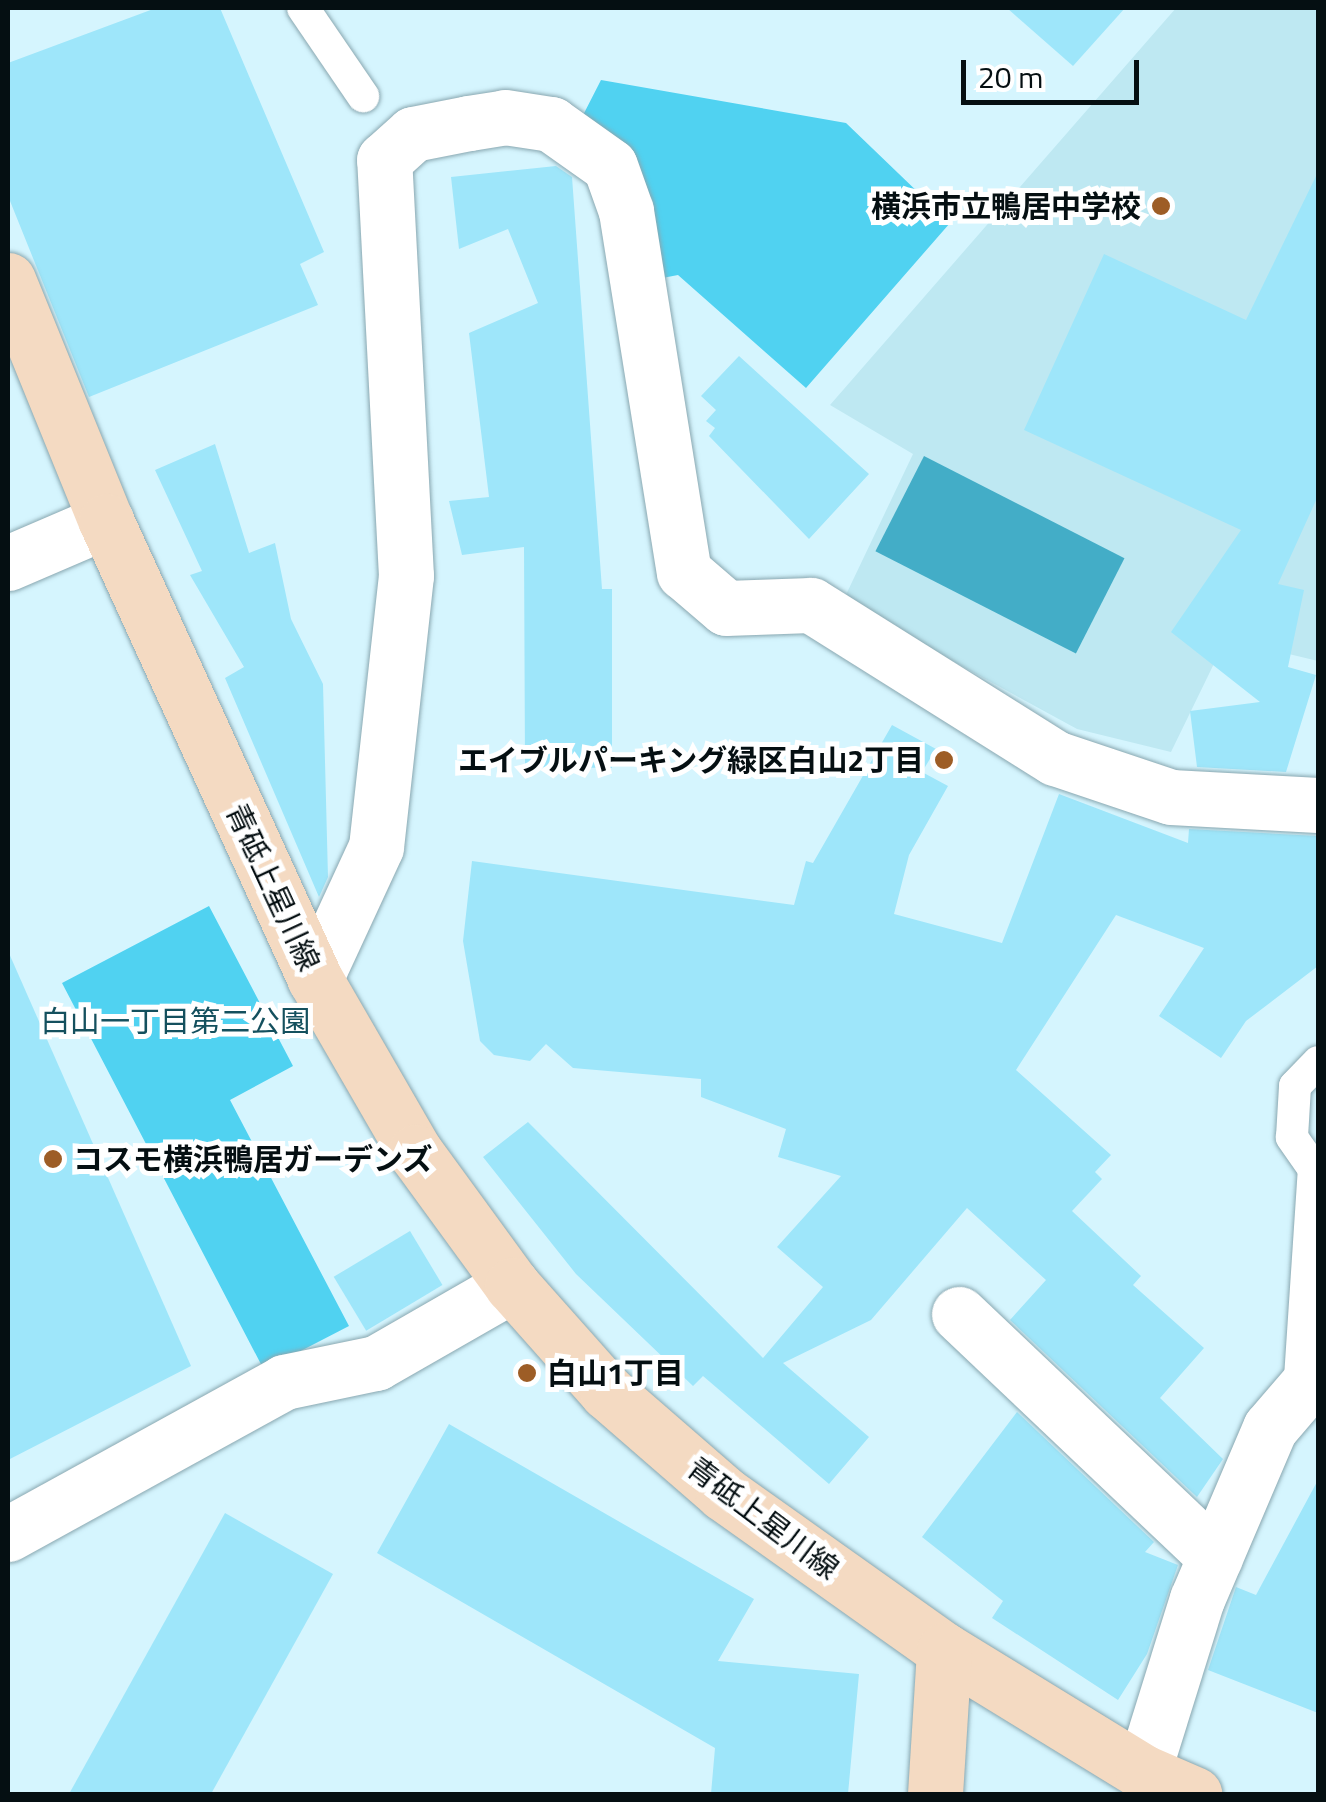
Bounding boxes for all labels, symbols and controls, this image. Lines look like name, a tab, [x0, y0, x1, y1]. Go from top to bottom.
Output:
scale bar	[966, 40, 1144, 102]
text: 20 m	[978, 54, 1043, 100]
place label: 横浜市立鴨居中学校	[871, 188, 1141, 224]
marker: 横浜市立鴨居中学校	[1150, 195, 1172, 217]
place label: エイブルパーキング緑区白山2丁目	[457, 742, 924, 778]
marker: エイブルパーキング緑区白山2丁目	[933, 749, 955, 771]
street label: 青砥上星川線	[219, 798, 327, 976]
park label: 白山一丁目第二公園	[40, 1003, 310, 1039]
place label: コスモ横浜鴨居ガーデンズ	[73, 1141, 433, 1177]
marker: コスモ横浜鴨居ガーデンズ	[42, 1148, 64, 1170]
place label: 白山1丁目	[547, 1355, 684, 1391]
marker: 白山1丁目	[516, 1362, 538, 1384]
street label: 青砥上星川線	[680, 1449, 846, 1587]

